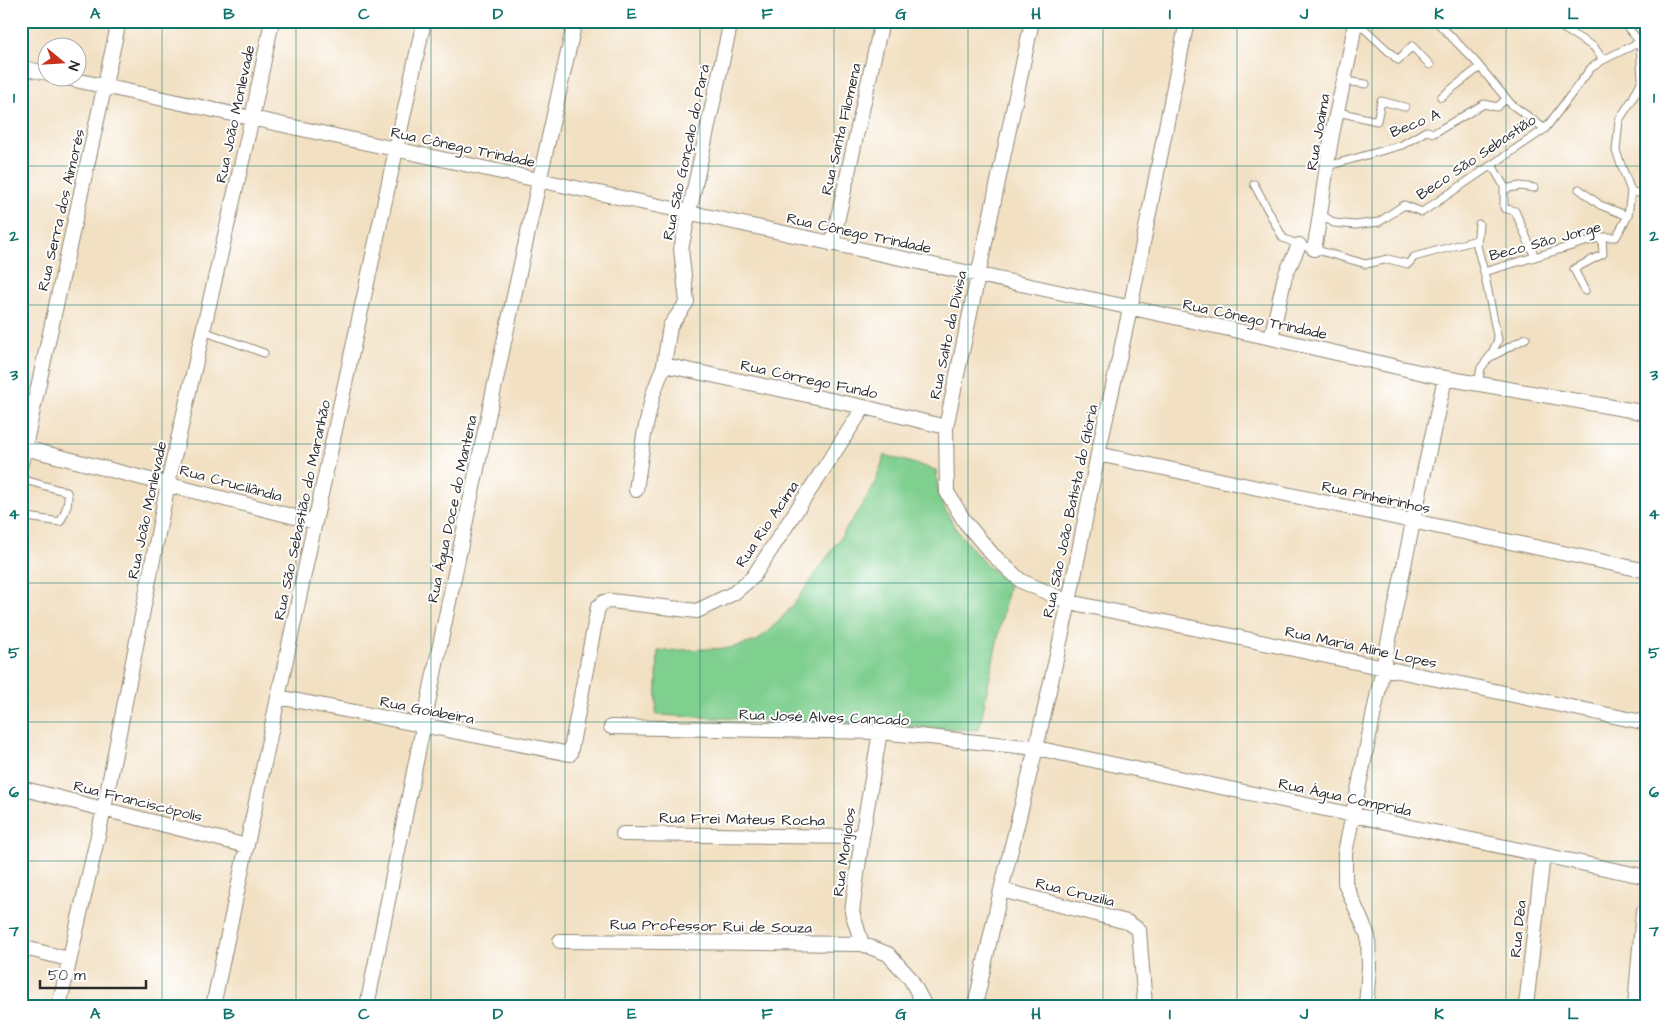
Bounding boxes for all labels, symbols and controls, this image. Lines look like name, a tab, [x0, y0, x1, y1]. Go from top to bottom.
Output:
text: A	[90, 3, 101, 25]
text: B	[223, 3, 235, 25]
text: C	[358, 3, 370, 25]
text: D	[493, 3, 504, 25]
text: E	[627, 3, 637, 25]
text: F	[761, 3, 773, 25]
text: G	[895, 3, 907, 25]
text: H	[1031, 3, 1041, 25]
text: I	[1169, 3, 1171, 25]
text: J	[1299, 3, 1309, 25]
text: K	[1434, 3, 1444, 25]
text: L	[1567, 3, 1579, 25]
north arrow	[38, 38, 88, 88]
street label: Rua João Monlevade	[211, 43, 260, 185]
text: N	[62, 58, 84, 73]
street label: Rua Santa Filomena	[816, 61, 867, 197]
street label: Rua São Gonçalo do Pará	[658, 62, 715, 242]
text: 1	[13, 87, 16, 109]
text: 1	[1653, 87, 1656, 109]
street label: Rua Joaima	[1301, 92, 1336, 172]
street label: Beco A	[1387, 104, 1444, 143]
street label: Beco São Sebastião	[1412, 109, 1541, 205]
street label: Rua Cônego Trindade	[388, 122, 537, 174]
street label: Rua Serra dos Aimorés	[33, 127, 90, 293]
street label: Rua Cônego Trindade	[784, 208, 933, 260]
street label: Beco São Jorge	[1487, 216, 1604, 267]
text: 2	[8, 225, 19, 247]
text: 2	[1648, 225, 1659, 247]
street label: Rua Salto da Divisa	[925, 269, 972, 401]
street label: Rua Cônego Trindade	[1180, 294, 1329, 346]
street label: Rua Córrego Fundo	[738, 355, 880, 405]
text: 3	[9, 364, 19, 386]
text: 3	[1649, 364, 1659, 386]
street label: Rua São Sebastião do Maranhão	[269, 398, 336, 622]
street label: Rua São João Batista do Glória	[1038, 402, 1103, 620]
street label: Rua Água Doce do Mantena	[422, 413, 484, 605]
street label: Rua João Monlevade	[123, 439, 172, 581]
street label: Rua Crucilândia	[177, 460, 285, 507]
street label: Rua Pinheirinhos	[1320, 476, 1433, 519]
street label: Rua Rio Acima	[731, 477, 804, 572]
text: 4	[9, 503, 20, 525]
text: 4	[1649, 503, 1660, 525]
street label: Rua Maria Aline Lopes	[1283, 621, 1439, 674]
text: 5	[8, 642, 20, 664]
text: 5	[1648, 642, 1660, 664]
street label: Rua Goiabeira	[378, 691, 476, 730]
street label: Rua José Alves Cancado	[738, 704, 910, 731]
street label: Rua Água Comprida	[1276, 773, 1414, 823]
street label: Rua Franciscópolis	[71, 775, 205, 828]
text: 6	[9, 781, 19, 803]
text: 6	[1649, 781, 1659, 803]
street label: Rua Monjolos	[828, 806, 861, 898]
street label: Rua Frei Mateus Rocha	[659, 808, 826, 831]
street label: Rua Cruzilia	[1033, 873, 1117, 912]
street label: Rua Déa	[1505, 899, 1532, 959]
street label: Rua Professor Rui de Souza	[610, 914, 813, 939]
text: 7	[8, 920, 19, 942]
text: 7	[1648, 920, 1659, 942]
scale bar	[40, 957, 146, 989]
text: 50 m	[48, 965, 86, 986]
text: A	[90, 1003, 101, 1025]
text: B	[223, 1003, 235, 1025]
text: C	[358, 1003, 370, 1025]
text: D	[493, 1003, 504, 1025]
text: E	[627, 1003, 637, 1025]
text: F	[761, 1003, 773, 1025]
text: G	[895, 1003, 907, 1025]
text: H	[1031, 1003, 1041, 1025]
text: I	[1169, 1003, 1171, 1025]
text: J	[1299, 1003, 1309, 1025]
text: K	[1434, 1003, 1444, 1025]
text: L	[1567, 1003, 1579, 1025]

